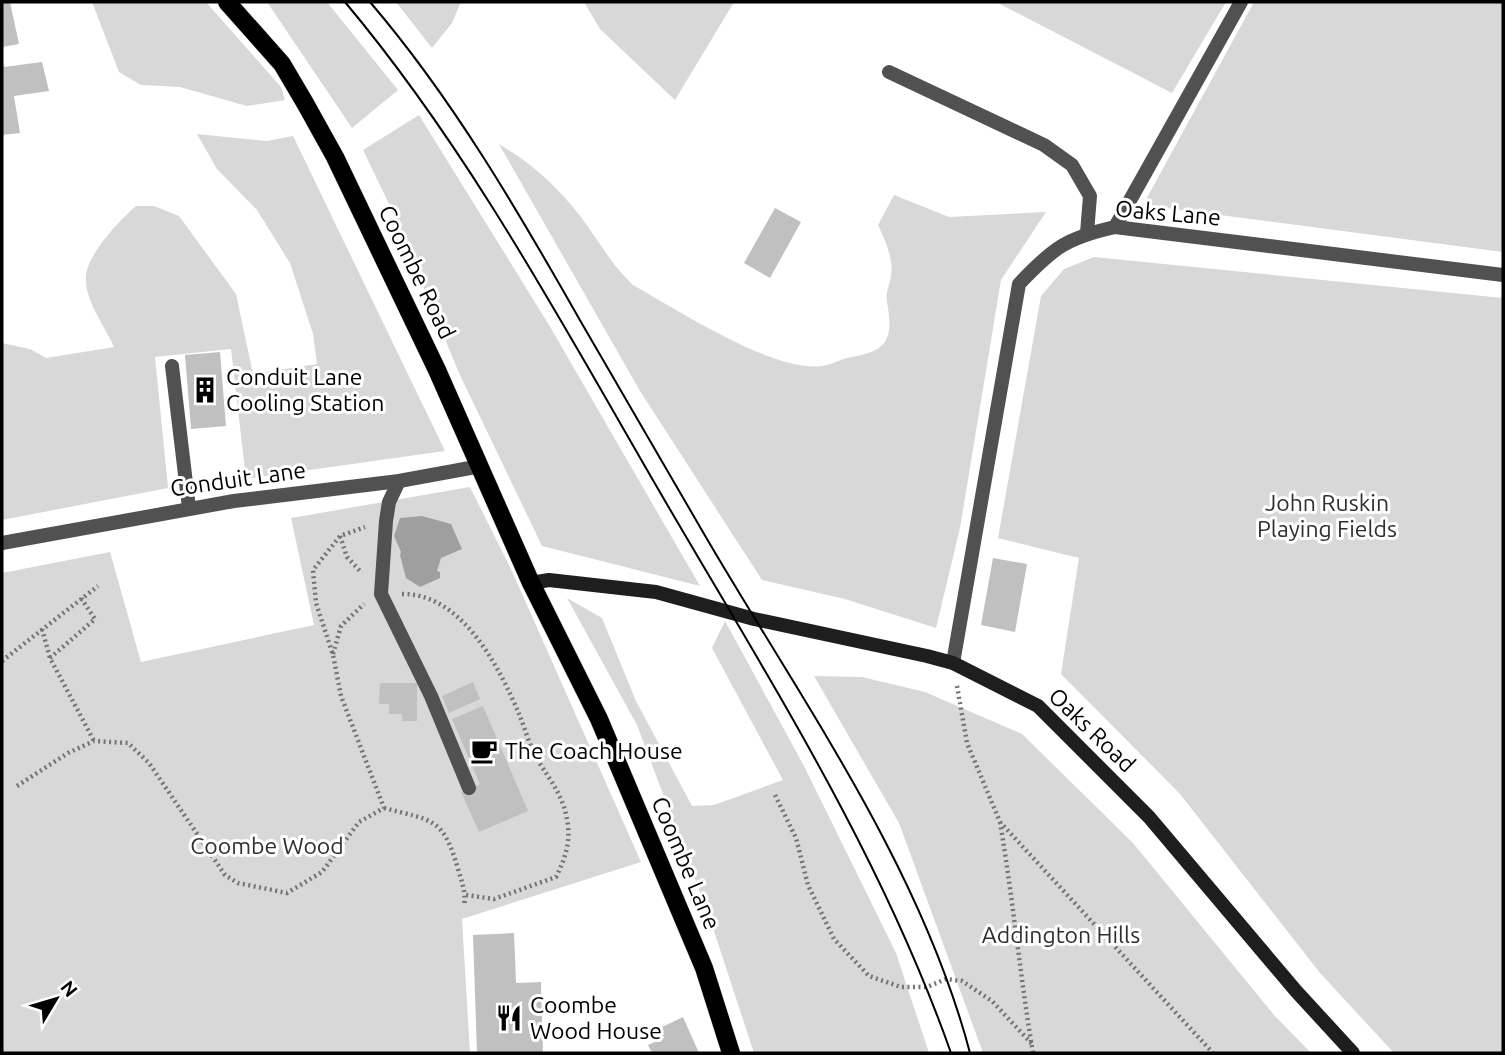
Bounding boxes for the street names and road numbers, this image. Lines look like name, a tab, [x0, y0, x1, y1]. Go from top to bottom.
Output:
street label: Oaks Lane	[1114, 195, 1222, 230]
street label: Coombe Road	[374, 201, 461, 343]
street label: Conduit Lane	[169, 457, 307, 500]
street label: Oaks Road	[1044, 683, 1140, 777]
street label: Coombe Lane	[647, 793, 726, 933]

